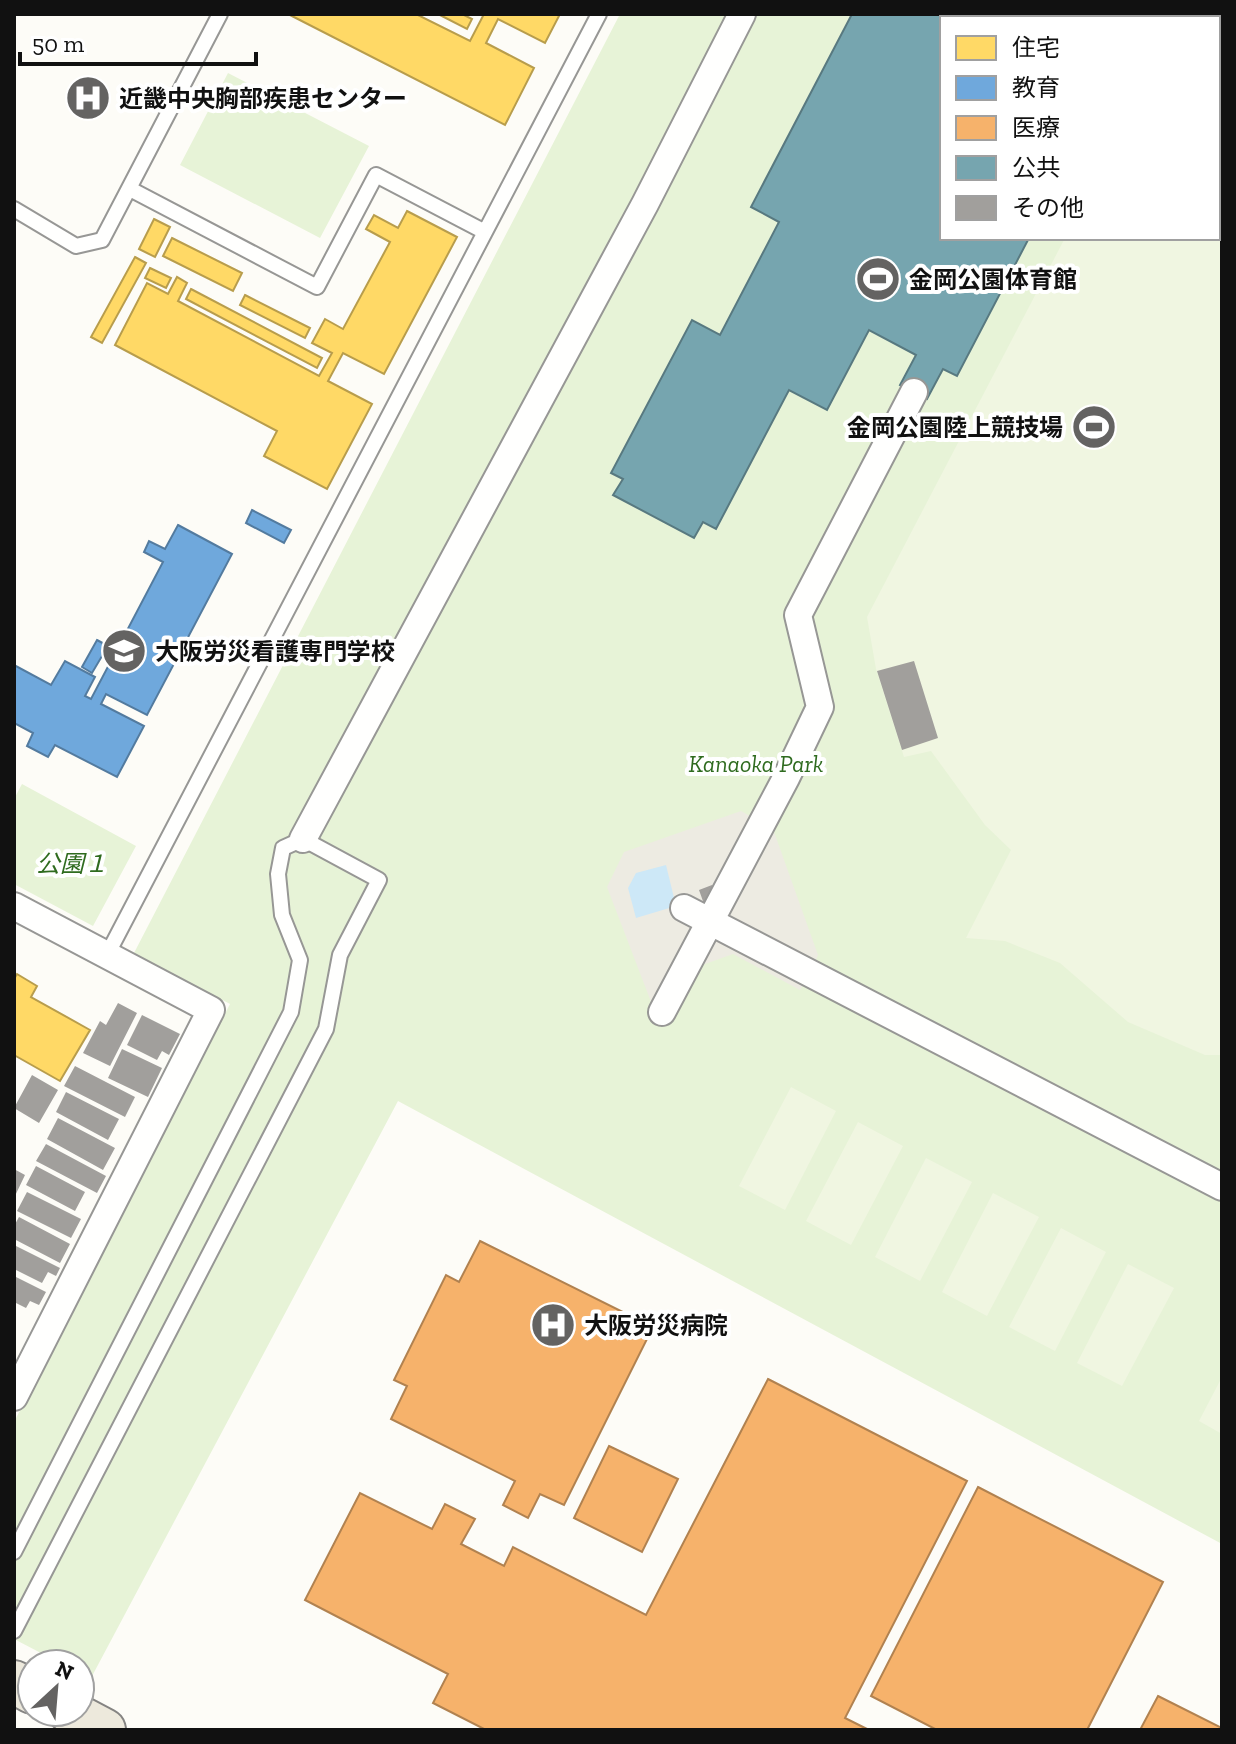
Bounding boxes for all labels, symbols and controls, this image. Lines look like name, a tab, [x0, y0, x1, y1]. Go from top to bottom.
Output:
scale bar	[20, 16, 256, 66]
legend	[940, 16, 1220, 240]
text: 50 m	[32, 29, 85, 58]
text: 住宅	[1012, 33, 1060, 62]
text: 教育	[1012, 73, 1060, 102]
hospital icon: 近畿中央胸部疾患センター	[64, 74, 112, 122]
place label: 近畿中央胸部疾患センター	[119, 84, 407, 113]
text: 医療	[1012, 113, 1060, 142]
text: 公共	[1012, 153, 1060, 182]
text: その他	[1012, 193, 1084, 222]
sports icon: 金岡公園体育館	[854, 255, 902, 303]
place label: 金岡公園体育館	[909, 265, 1077, 294]
sports icon: 金岡公園陸上競技場	[1070, 403, 1118, 451]
place label: 金岡公園陸上競技場	[847, 413, 1063, 442]
school or university icon: 大阪労災看護専門学校	[100, 627, 148, 675]
place label: 大阪労災看護専門学校	[155, 637, 395, 666]
park label: Kanaoka Park	[689, 749, 824, 778]
park label: 公園１	[36, 849, 108, 878]
hospital icon: 大阪労災病院	[529, 1301, 577, 1349]
place label: 大阪労災病院	[584, 1311, 728, 1340]
north arrow	[16, 1648, 96, 1728]
text: N	[51, 1655, 78, 1686]

